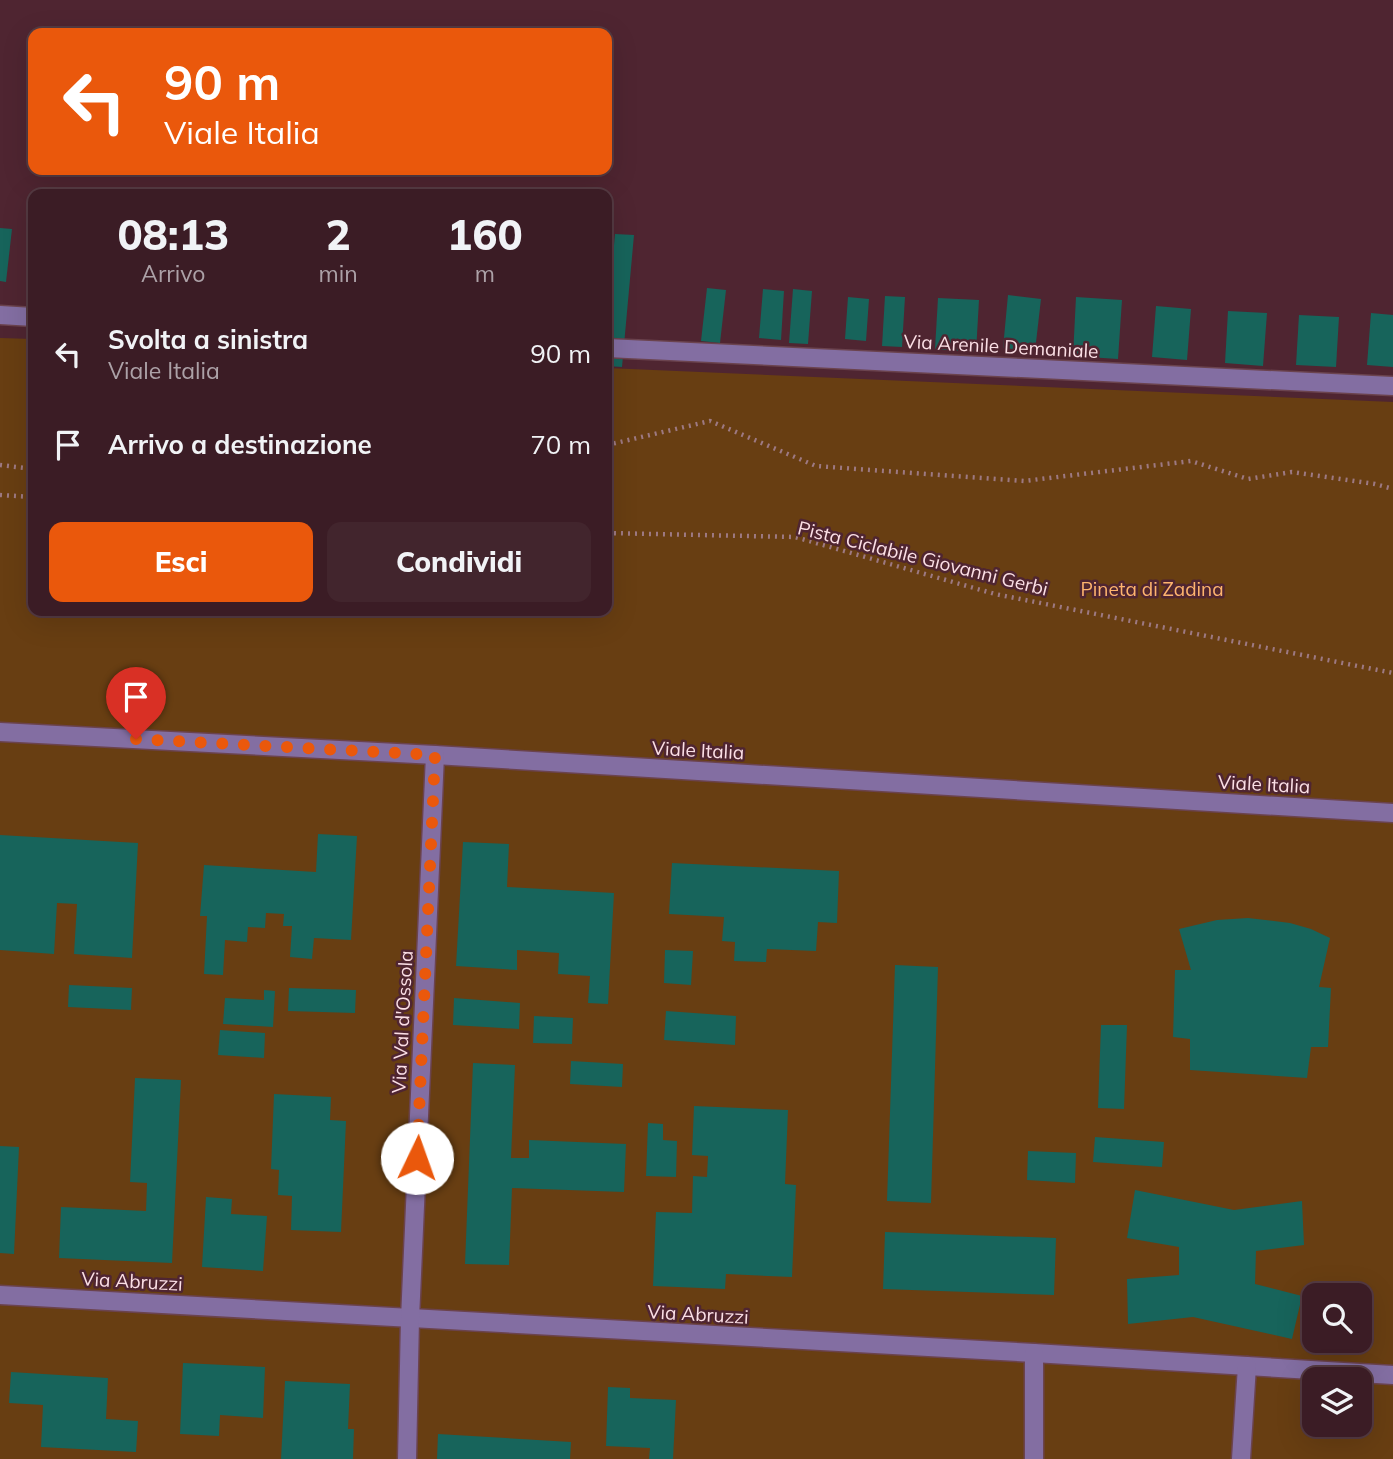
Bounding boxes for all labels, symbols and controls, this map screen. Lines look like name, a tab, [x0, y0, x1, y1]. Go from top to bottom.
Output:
text: 90 m	[164, 51, 280, 112]
icon: left	[49, 56, 140, 147]
text: Viale Italia	[164, 112, 320, 152]
text: 08:13	[117, 208, 229, 261]
text: 2	[325, 208, 351, 261]
text: 160	[447, 208, 523, 261]
text: Arrivo	[141, 259, 205, 288]
text: min	[318, 259, 358, 288]
text: m	[475, 259, 495, 288]
text: Svolta a sinistra	[108, 323, 308, 356]
street label: Via Arenile Demaniale	[903, 329, 1099, 363]
icon: left	[49, 335, 87, 373]
text: 90 m	[530, 337, 591, 370]
text: Viale Italia	[108, 356, 220, 385]
icon: arrive	[49, 426, 87, 464]
text: Arrivo a destinazione	[108, 428, 372, 461]
text: 70 m	[530, 428, 591, 461]
street label: Pista Ciclabile Giovanni Gerbi	[795, 515, 1051, 601]
button: Esci	[49, 522, 313, 602]
button: Condividi	[327, 522, 591, 602]
park label: Pineta di Zadina	[1080, 577, 1224, 601]
pin	[106, 667, 166, 739]
icon: arrive	[117, 678, 155, 716]
street label: Viale Italia	[651, 736, 745, 764]
street label: Viale Italia	[1217, 770, 1311, 798]
street label: Via Val d'Ossola	[386, 950, 418, 1094]
position arrow	[380, 1121, 454, 1195]
street label: Via Abruzzi	[81, 1266, 183, 1296]
map controls	[1302, 1283, 1372, 1437]
button: search	[1302, 1283, 1372, 1353]
street label: Via Abruzzi	[647, 1299, 749, 1329]
button: layers	[1302, 1367, 1372, 1437]

